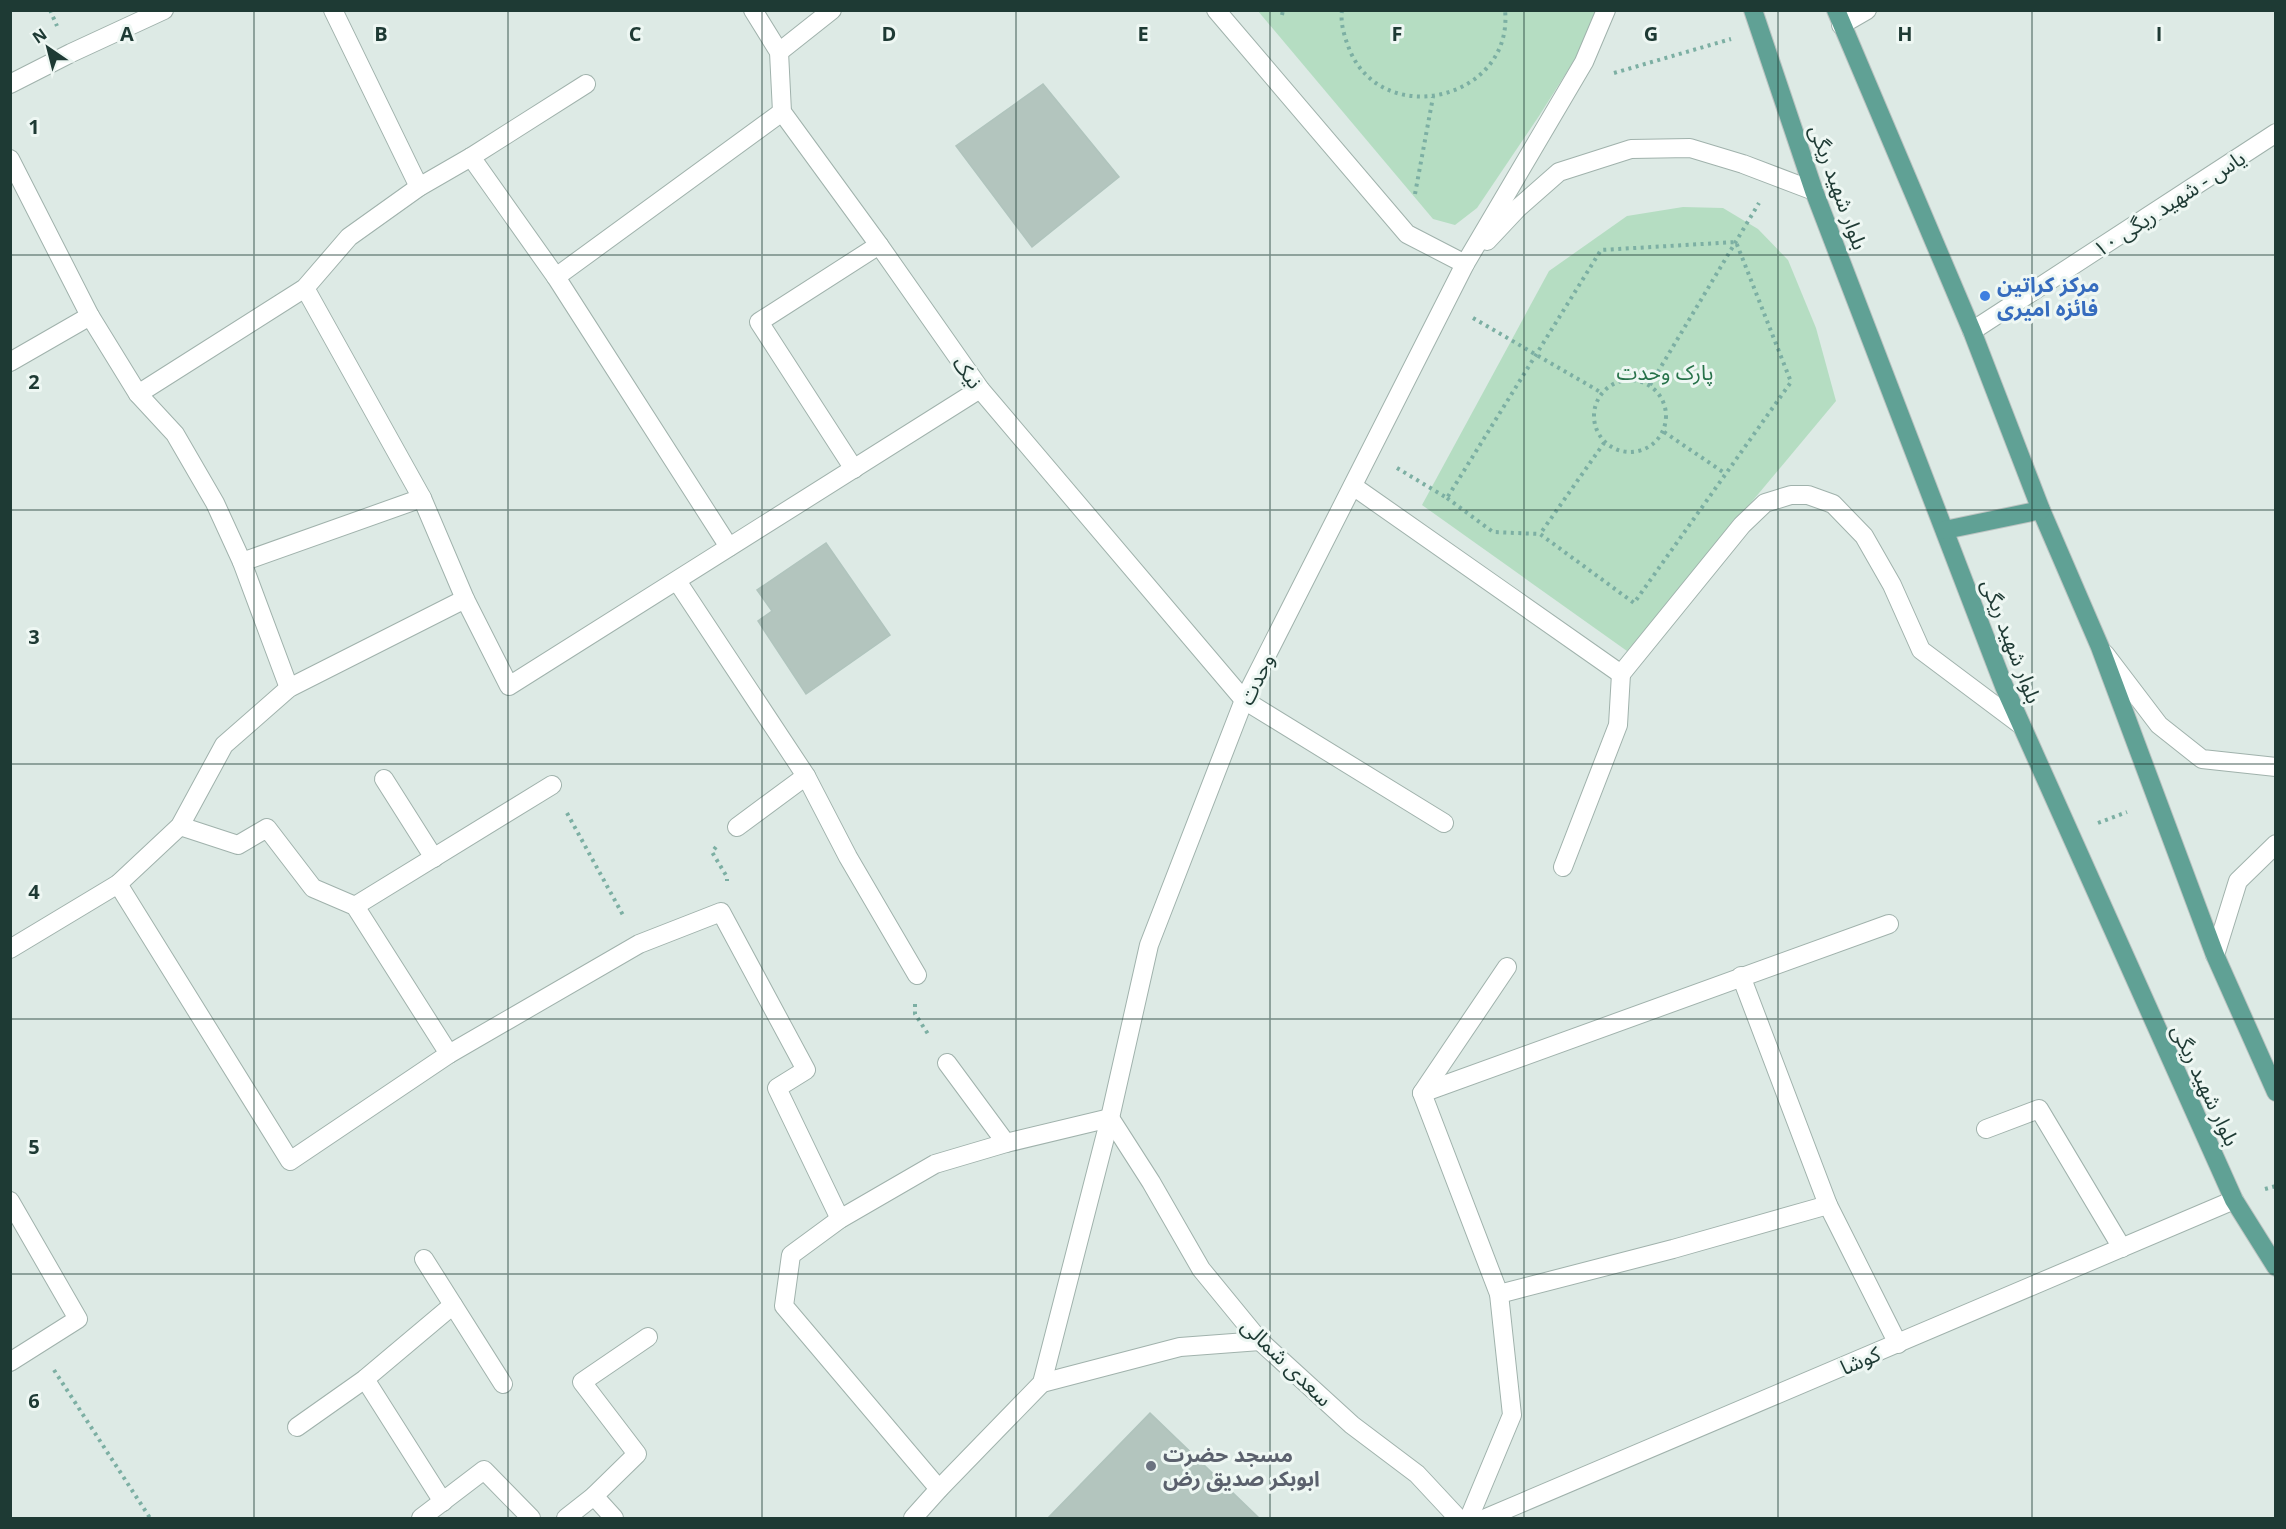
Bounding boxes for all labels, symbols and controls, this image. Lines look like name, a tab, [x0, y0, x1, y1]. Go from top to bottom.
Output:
north arrow	[18, 18, 78, 78]
text: A	[120, 20, 134, 47]
text: B	[374, 20, 388, 47]
text: C	[629, 20, 642, 47]
text: D	[882, 20, 896, 47]
text: E	[1137, 20, 1149, 47]
text: F	[1392, 20, 1402, 47]
text: G	[1644, 20, 1658, 47]
text: H	[1897, 20, 1913, 47]
text: I	[2156, 20, 2162, 47]
text: N	[28, 23, 51, 48]
text: 1	[28, 113, 40, 140]
street label: بلوار شهید ریگی	[1803, 121, 1875, 253]
street label: یاس - شهید ریگی ۱۰	[2088, 143, 2250, 263]
place label: مرکز کراتین فائزه امیری	[1997, 270, 2100, 322]
marker: مرکز کراتین فائزه امیری	[1978, 289, 1992, 303]
street label: نیک	[947, 350, 989, 394]
park label: پارک وحدت	[1617, 358, 1713, 386]
text: 2	[28, 368, 40, 395]
street label: بلوار شهید ریگی	[1975, 575, 2049, 707]
text: 3	[28, 623, 40, 650]
street label: وحدت	[1232, 649, 1280, 709]
text: 4	[28, 878, 40, 905]
street label: بلوار شهید ریگی	[2166, 1020, 2246, 1150]
text: 5	[28, 1133, 40, 1160]
street label: سعدی شمالی	[1236, 1312, 1338, 1412]
street label: کوشا	[1836, 1339, 1885, 1381]
text: 6	[28, 1387, 40, 1414]
place label: مسجد حضرت ابوبکر صدیق رض	[1163, 1440, 1320, 1492]
marker: مسجد حضرت ابوبکر صدیق رض	[1144, 1459, 1158, 1473]

